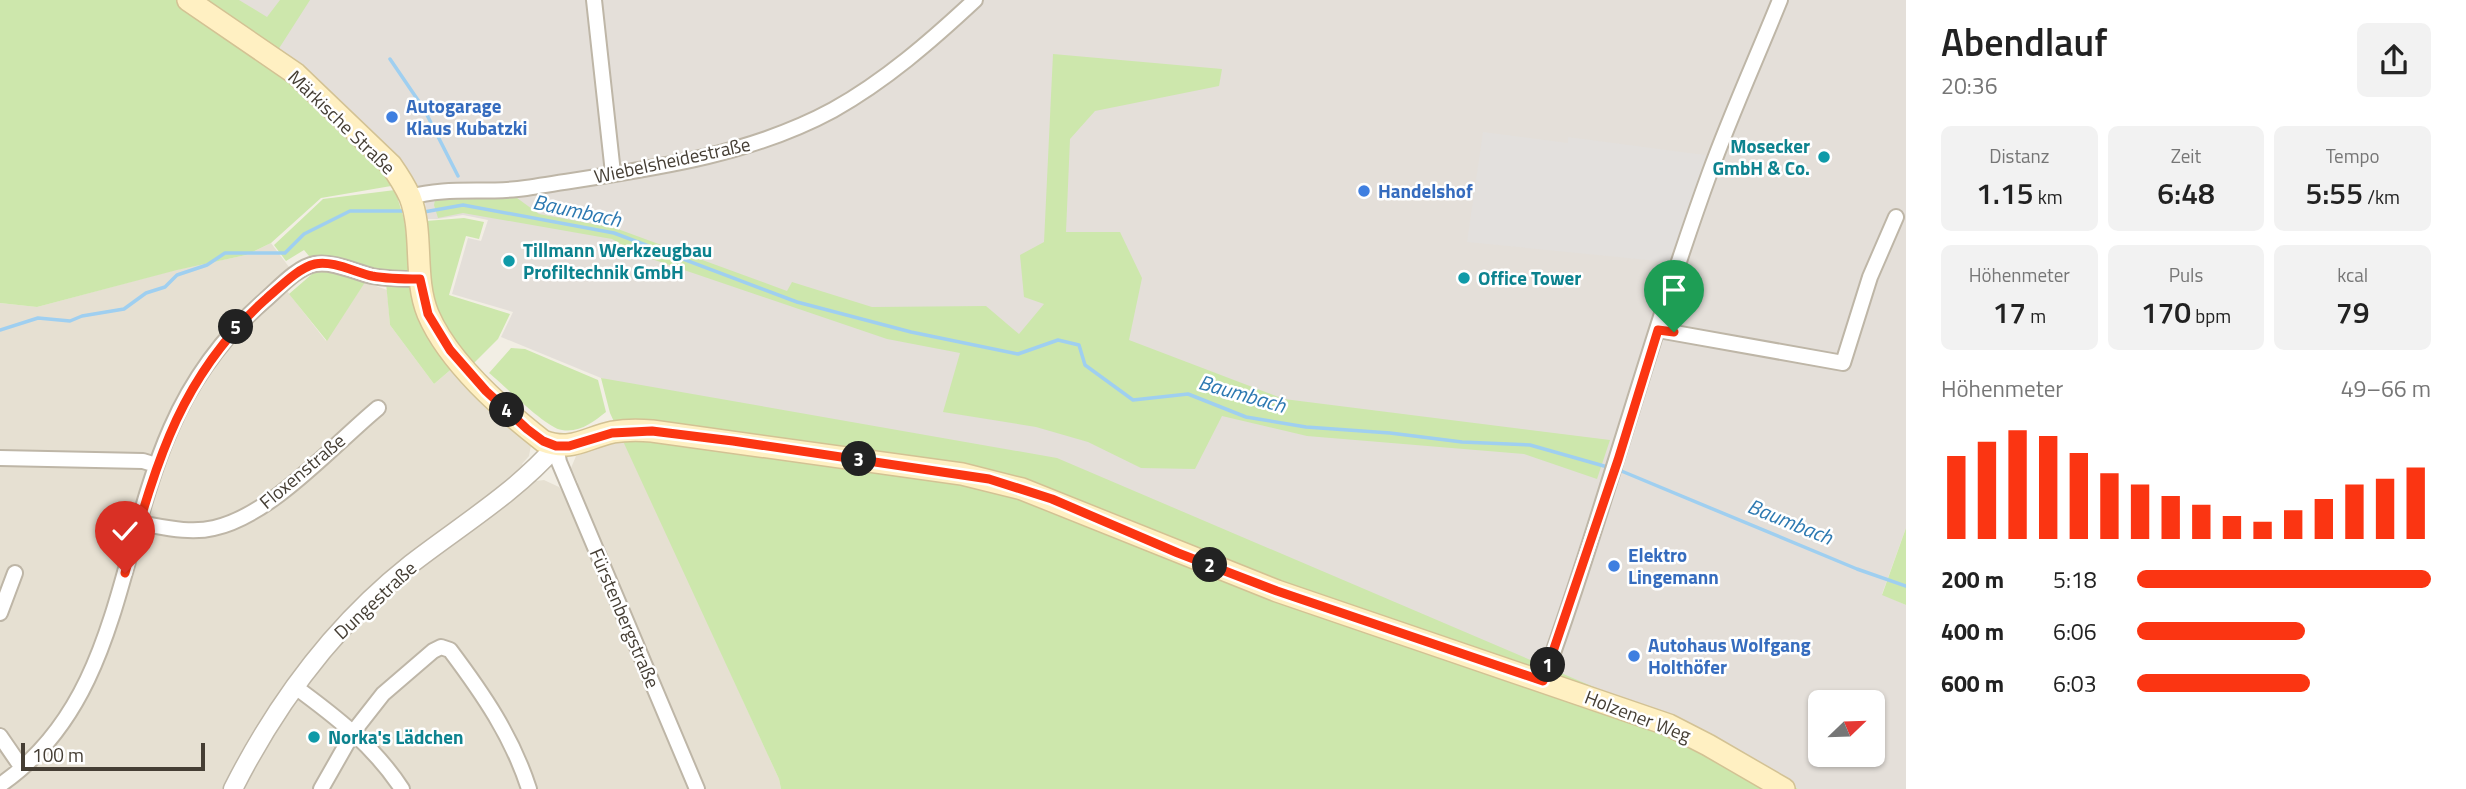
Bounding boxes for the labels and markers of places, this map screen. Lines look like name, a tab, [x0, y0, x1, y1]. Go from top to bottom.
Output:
place label: Autogarage Klaus Kubatzki	[406, 91, 528, 142]
marker: Autogarage Klaus Kubatzki	[384, 109, 400, 125]
place label: Mosecker GmbH & Co.	[1713, 131, 1810, 182]
marker: Mosecker GmbH & Co.	[1816, 149, 1832, 165]
place label: Handelshof	[1378, 176, 1473, 205]
marker: Handelshof	[1356, 183, 1372, 199]
place label: Tillmann Werkzeugbau Profiltechnik GmbH	[523, 235, 712, 286]
marker: Tillmann Werkzeugbau Profiltechnik GmbH	[501, 253, 517, 269]
pin	[1644, 260, 1704, 332]
place label: Office Tower	[1478, 263, 1581, 292]
marker: Office Tower	[1456, 270, 1472, 286]
pin: 5	[218, 310, 254, 344]
pin: 4	[490, 392, 524, 428]
pin: 3	[842, 442, 876, 476]
pin	[95, 501, 155, 573]
place label: Elektro Lingemann	[1628, 540, 1719, 591]
pin: 2	[1192, 548, 1228, 582]
marker: Elektro Lingemann	[1606, 558, 1622, 574]
place label: Autohaus Wolfgang Holthöfer	[1648, 630, 1811, 681]
pin: 1	[1530, 648, 1566, 682]
marker: Autohaus Wolfgang Holthöfer	[1626, 648, 1642, 664]
place label: Norka's Lädchen	[328, 722, 464, 751]
marker: Norka's Lädchen	[306, 729, 322, 745]

